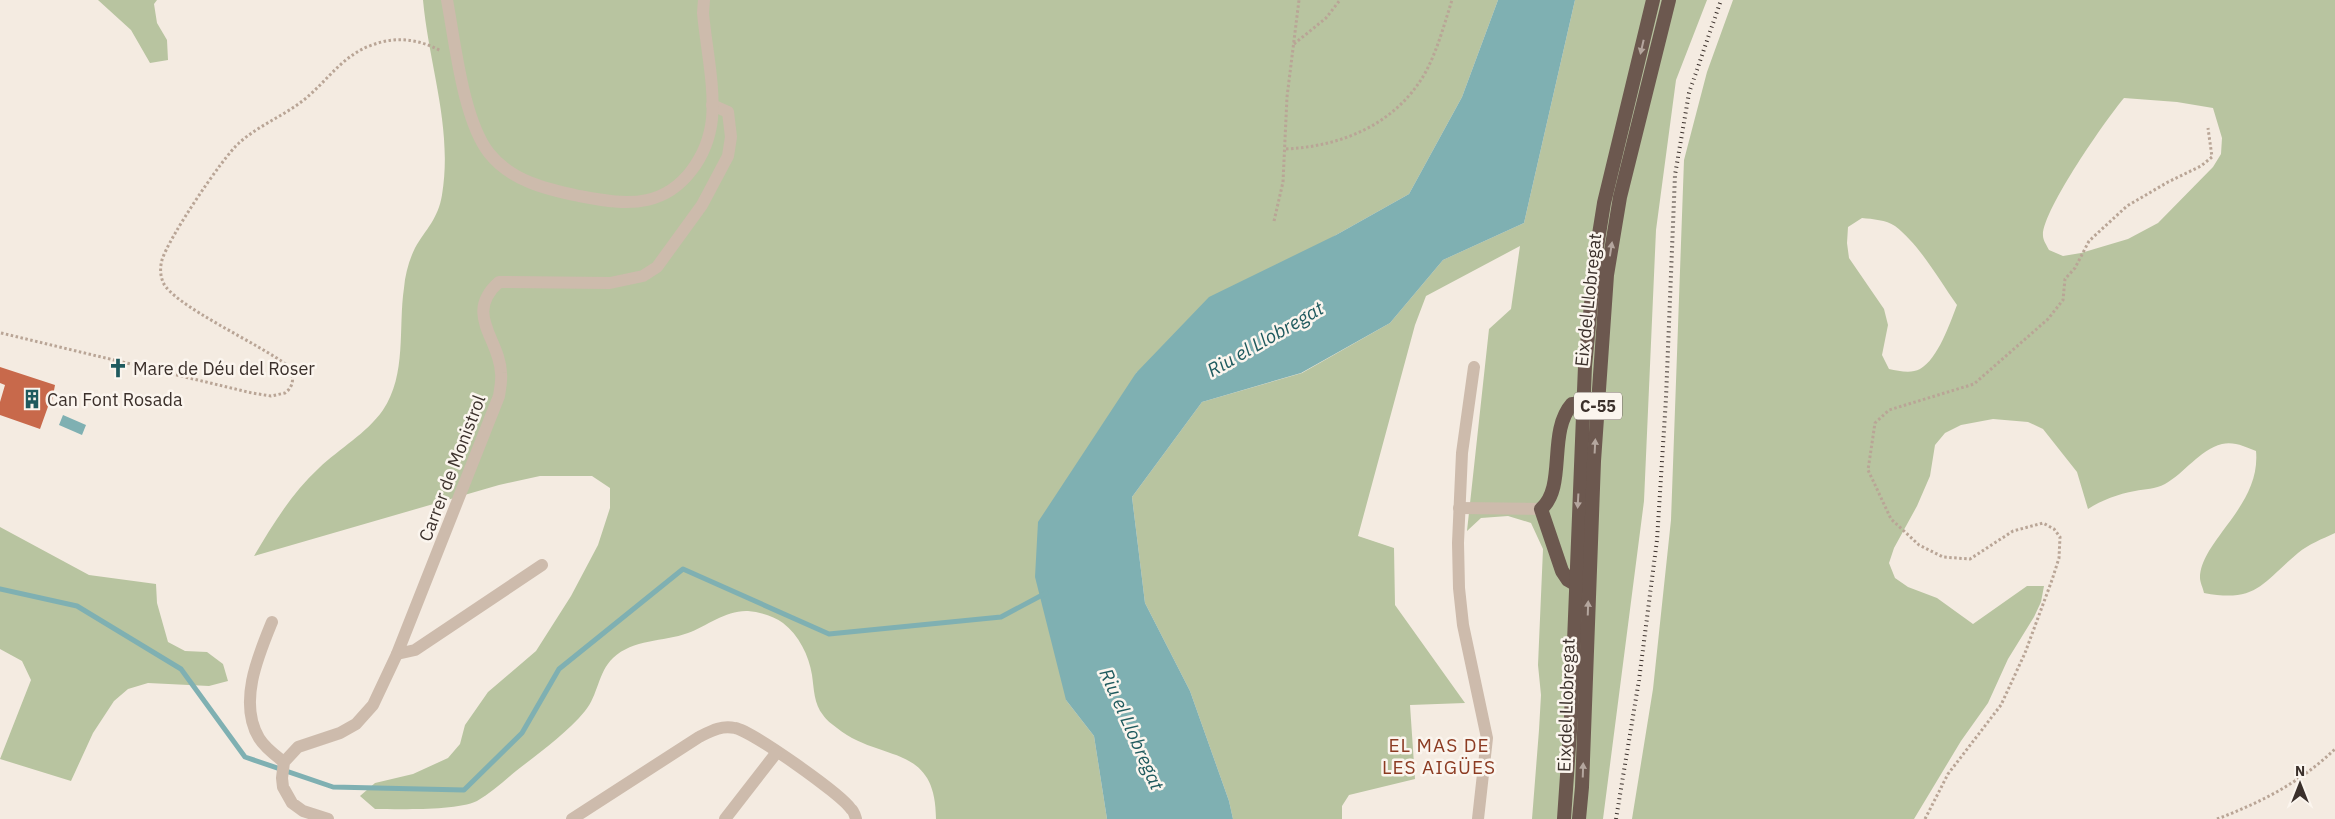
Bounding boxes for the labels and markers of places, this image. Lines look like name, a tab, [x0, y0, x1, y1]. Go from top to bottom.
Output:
church icon: Mare de Déu del Roser	[107, 357, 129, 379]
place label: Mare de Déu del Roser	[133, 357, 315, 380]
building icon: Can Font Rosada	[21, 388, 43, 410]
place label: Can Font Rosada	[47, 388, 183, 411]

